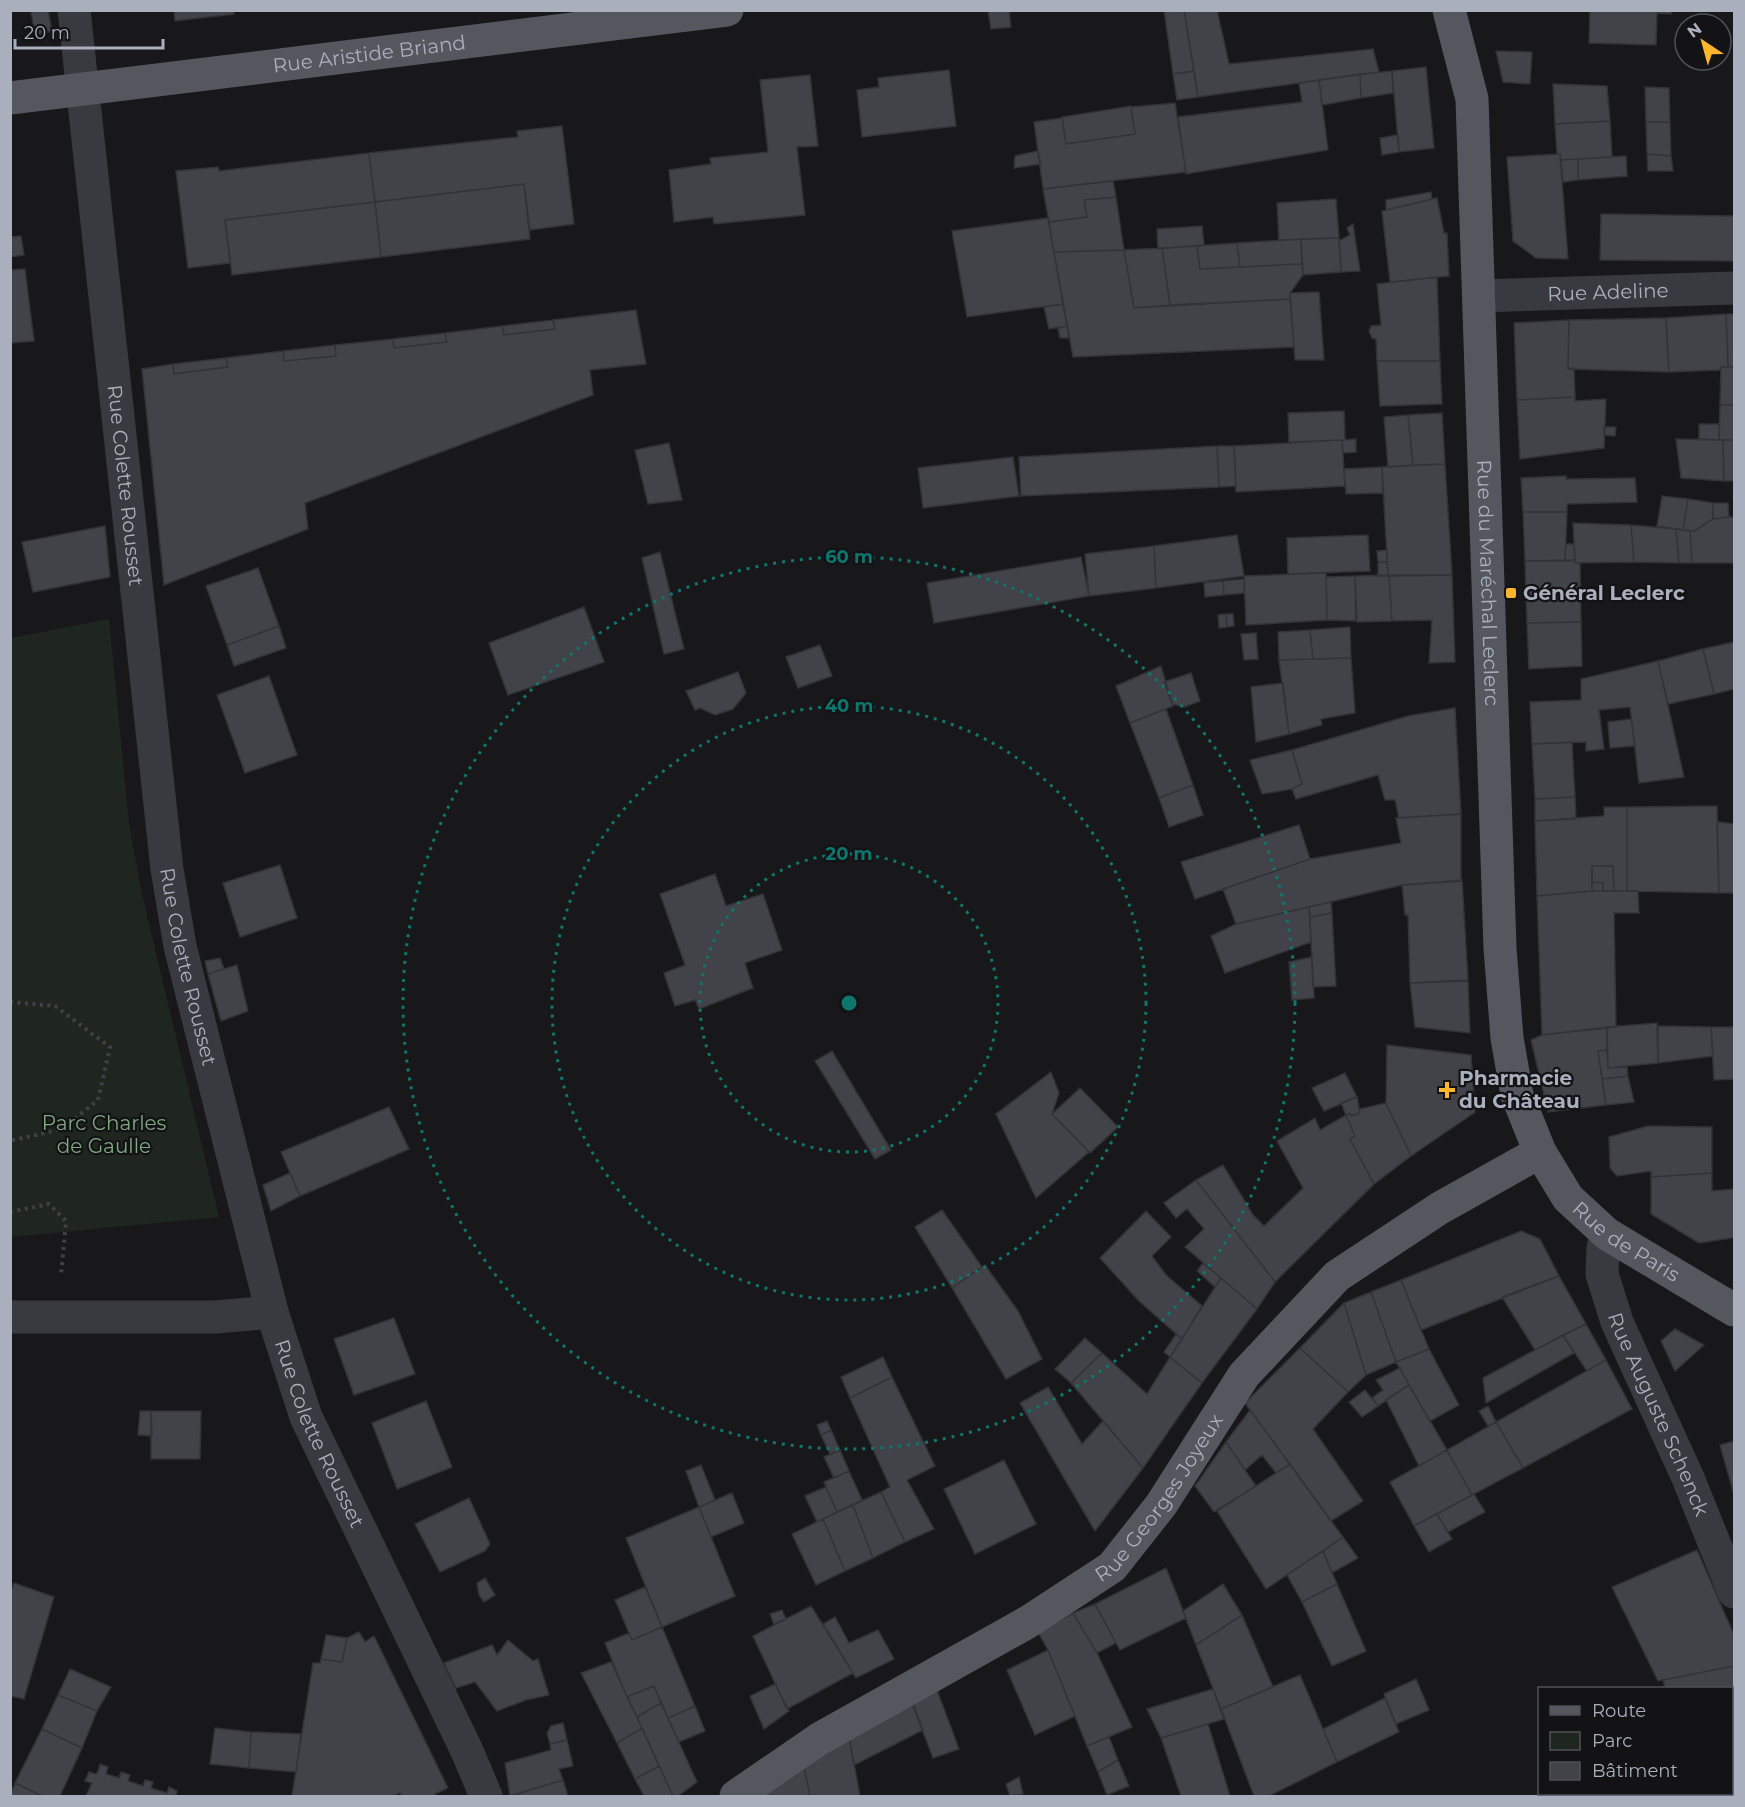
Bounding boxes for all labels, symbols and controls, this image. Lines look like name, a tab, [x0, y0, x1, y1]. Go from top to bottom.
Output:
scale bar	[15, 12, 164, 50]
north arrow	[1673, 12, 1733, 72]
text: N	[1684, 19, 1705, 42]
text: 20 m	[24, 22, 70, 44]
street label: Rue Aristide Briand	[271, 30, 467, 78]
street label: Rue Adeline	[1547, 278, 1669, 306]
street label: Rue Colette Rousset	[103, 383, 148, 587]
street label: Rue du Maréchal Leclerc	[1472, 459, 1504, 707]
text: 60 m	[825, 546, 873, 568]
place label: Général Leclerc	[1523, 581, 1685, 605]
marker: Général Leclerc	[1504, 586, 1518, 600]
text: 40 m	[825, 695, 873, 717]
text: 20 m	[826, 843, 872, 865]
street label: Rue Colette Rousset	[155, 866, 222, 1068]
centre of rings	[839, 993, 859, 1013]
place label: Pharmacie du Château	[1459, 1066, 1580, 1113]
marker: Pharmacie du Château	[1440, 1083, 1454, 1097]
park label: Parc Charles de Gaulle	[42, 1111, 167, 1158]
street label: Rue de Paris	[1568, 1196, 1684, 1287]
street label: Rue Auguste Schenck	[1603, 1310, 1714, 1520]
street label: Rue Colette Rousset	[270, 1336, 369, 1531]
street label: Rue Georges Joyeux	[1090, 1409, 1228, 1587]
legend	[1538, 1687, 1733, 1795]
text: Route	[1592, 1700, 1646, 1722]
text: Parc	[1592, 1730, 1632, 1752]
text: Bâtiment	[1592, 1760, 1678, 1782]

